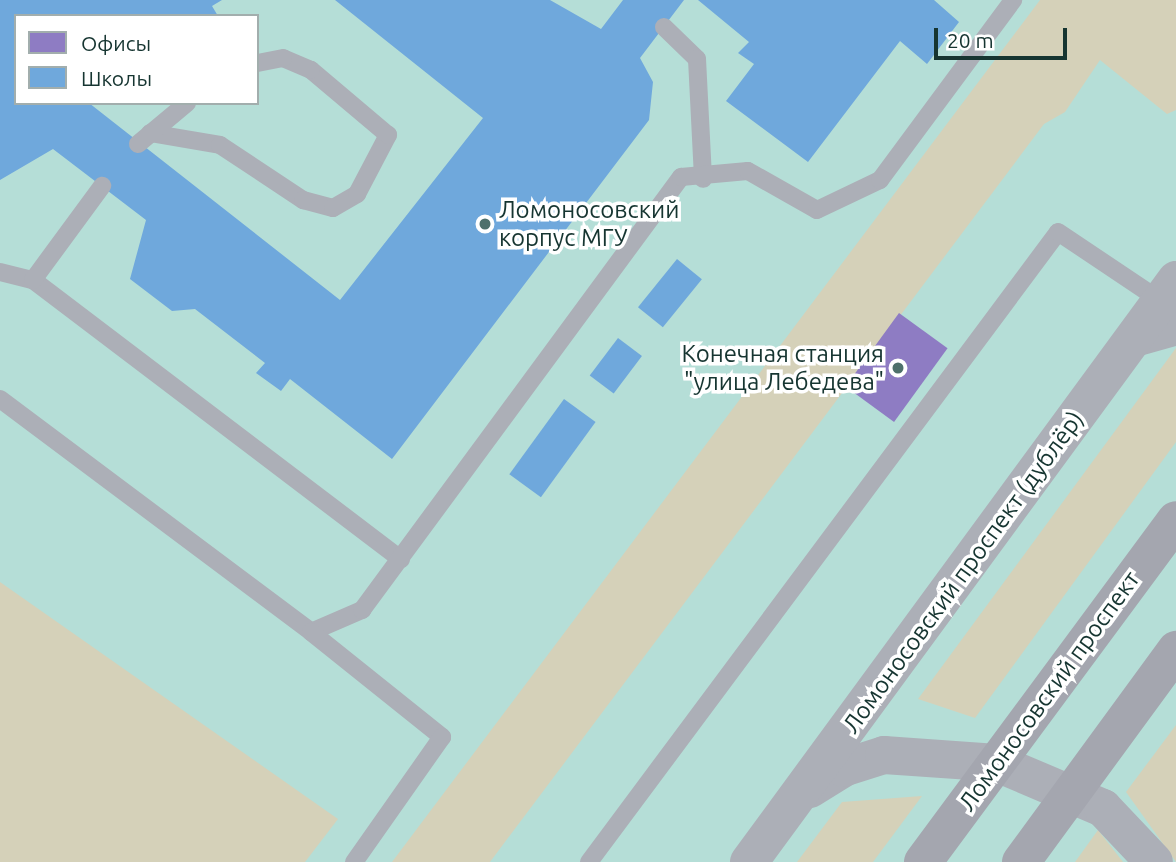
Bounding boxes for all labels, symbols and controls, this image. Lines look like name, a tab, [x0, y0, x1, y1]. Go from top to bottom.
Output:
legend	[14, 14, 259, 105]
scale bar	[938, 14, 1071, 58]
text: 20 m	[947, 28, 994, 52]
text: Офисы	[81, 31, 151, 55]
text: Школы	[81, 66, 152, 90]
place label: Ломоносовский корпус МГУ	[499, 196, 680, 252]
marker: Ломоносовский корпус МГУ	[477, 216, 493, 232]
place label: Конечная станция "улица Лебедева"	[681, 340, 884, 396]
marker: Конечная станция "улица Лебедева"	[890, 360, 906, 376]
street label: Ломоносовский проспект (дублёр)	[836, 405, 1090, 739]
street label: Ломоносовский проспект	[952, 566, 1146, 816]

